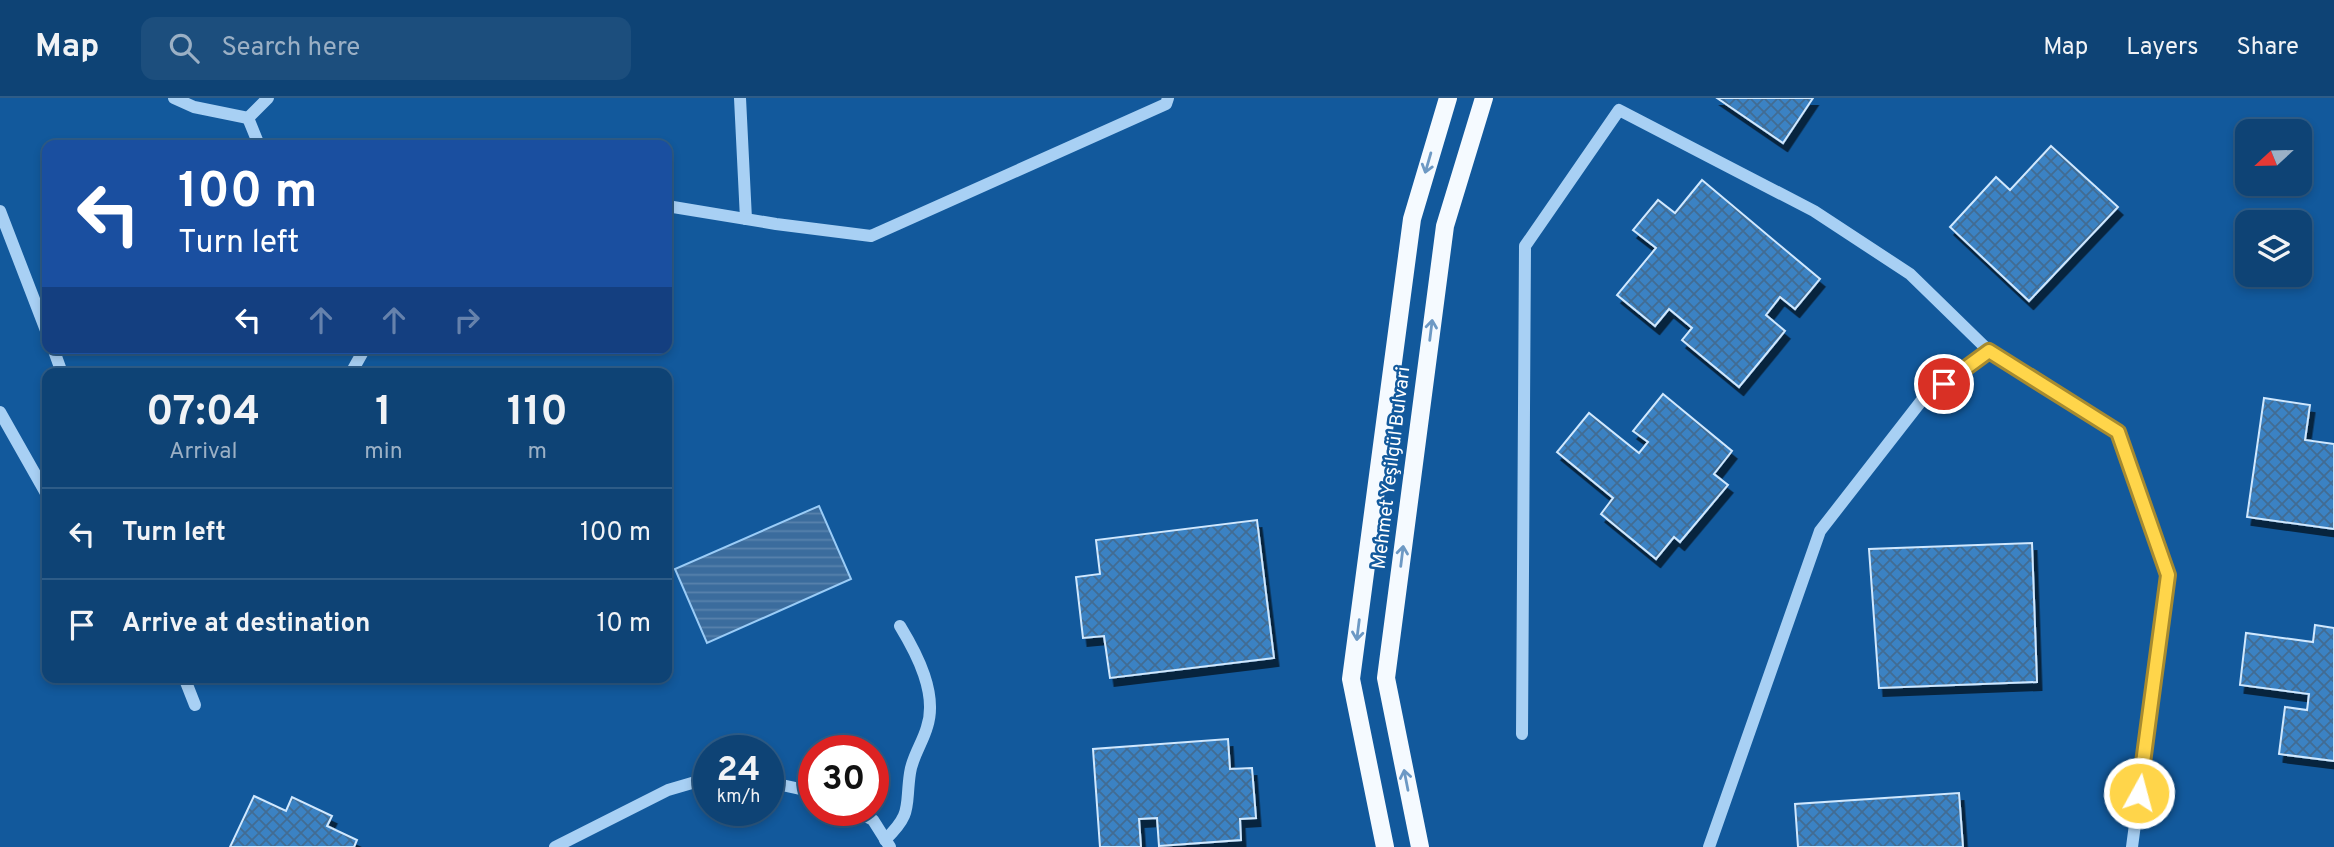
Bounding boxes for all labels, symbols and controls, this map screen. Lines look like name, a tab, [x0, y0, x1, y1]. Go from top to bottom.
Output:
search box	[141, 17, 631, 80]
text: Map	[35, 27, 99, 69]
icon: search	[165, 29, 203, 67]
text: Search here	[221, 32, 360, 65]
text: Map	[2043, 33, 2088, 63]
text: Layers	[2126, 33, 2198, 63]
text: Share	[2236, 33, 2299, 63]
north arrow	[2235, 119, 2312, 196]
map controls	[2235, 119, 2312, 287]
one-way arrow	[1421, 152, 1434, 174]
text: 100 m	[178, 163, 317, 225]
icon: left	[63, 168, 154, 259]
button: layers	[2235, 210, 2312, 287]
text: Turn left	[178, 224, 299, 264]
icon: left	[229, 301, 267, 339]
icon: ahead	[302, 301, 340, 339]
icon: ahead	[375, 301, 413, 339]
icon: right	[448, 301, 486, 339]
one-way arrow	[1425, 319, 1438, 342]
pin	[1914, 354, 1974, 414]
street label: Mehmet Yeşilgül Bulvari	[1368, 365, 1416, 571]
icon: arrive	[1925, 365, 1963, 403]
text: 07:04	[146, 387, 260, 440]
text: 1	[375, 387, 392, 440]
text: 110	[507, 387, 568, 440]
text: Arrival	[169, 438, 237, 467]
text: min	[364, 438, 403, 467]
text: m	[528, 438, 547, 467]
icon: left	[63, 515, 101, 553]
text: Turn left	[122, 517, 226, 550]
text: 100 m	[580, 517, 651, 550]
one-way arrow	[1395, 545, 1408, 568]
icon: arrive	[63, 606, 101, 644]
text: Arrive at destination	[122, 608, 370, 641]
text: 10 m	[596, 608, 651, 641]
one-way arrow	[1351, 618, 1364, 641]
speed limit sign: 30	[798, 735, 889, 826]
text: 24	[717, 749, 760, 793]
position arrow	[2102, 756, 2176, 830]
one-way arrow	[1399, 769, 1413, 792]
text: km/h	[717, 786, 760, 809]

